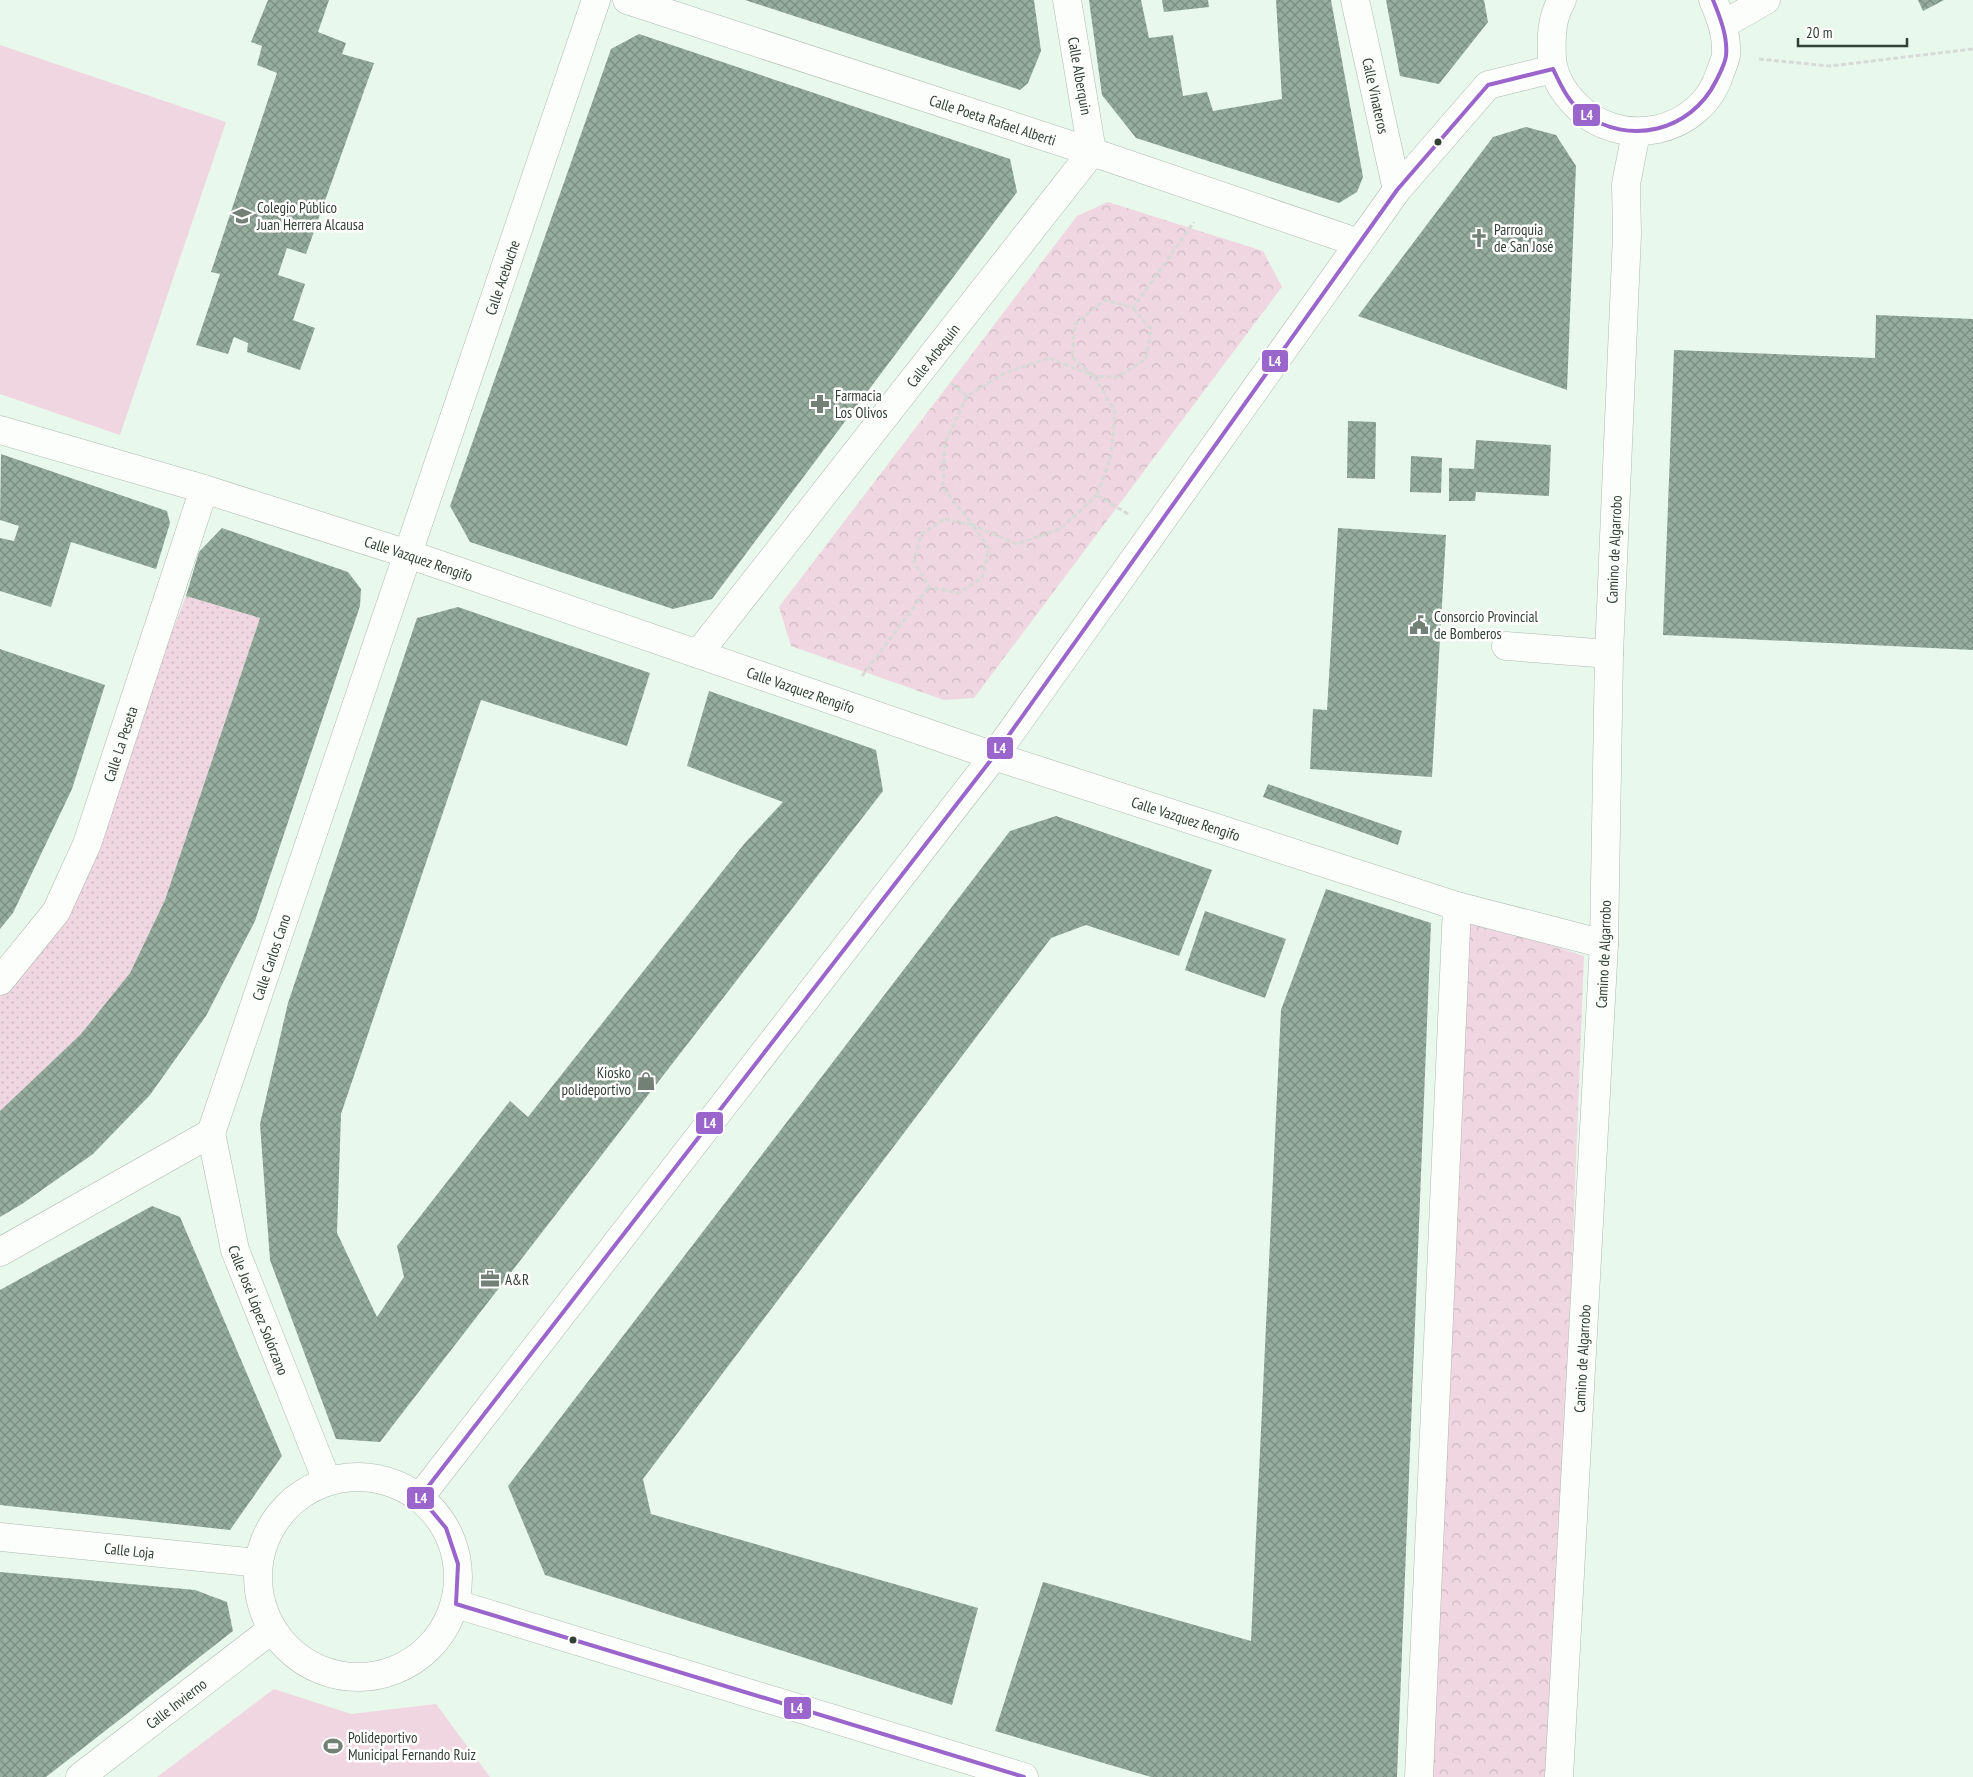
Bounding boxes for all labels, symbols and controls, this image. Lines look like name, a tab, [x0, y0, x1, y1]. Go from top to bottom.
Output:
scale bar	[1798, 15, 1907, 47]
text: 20 m	[1806, 23, 1832, 42]
street label: Calle Alberquin	[1064, 36, 1096, 116]
street label: Calle Vinateros	[1359, 56, 1394, 136]
street label: Calle Poeta Rafael Alberti	[927, 90, 1059, 149]
line badge: L4	[1572, 103, 1601, 127]
text: L4	[1581, 106, 1594, 124]
unlabelled marker	[1433, 137, 1443, 147]
place label: Colegio Público Juan Herrera Alcausa	[256, 198, 364, 234]
school or university icon: Colegio Público Juan Herrera Alcausa	[231, 205, 253, 227]
place label: Parroquia de San José	[1494, 220, 1553, 256]
church icon: Parroquia de San José	[1468, 227, 1490, 249]
street label: Calle Acebuche	[480, 237, 523, 317]
street label: Calle Arbequín	[902, 320, 963, 391]
line badge: L4	[1261, 349, 1289, 373]
text: L4	[1269, 352, 1282, 370]
place label: Farmacia Los Olivos	[835, 386, 888, 422]
pharmacy icon: Farmacia Los Olivos	[809, 393, 831, 415]
street label: Camino de Algarrobo	[1602, 495, 1625, 604]
street label: Calle Vazquez Rengifo	[362, 531, 475, 585]
place label: Consorcio Provincial de Bomberos	[1434, 607, 1538, 643]
public building icon: Consorcio Provincial de Bomberos	[1408, 614, 1430, 636]
street label: Calle Vazquez Rengifo	[744, 662, 857, 717]
street label: Calle La Peseta	[99, 704, 141, 784]
line badge: L4	[986, 736, 1014, 760]
text: L4	[994, 739, 1007, 757]
street label: Calle Vazquez Rengifo	[1129, 792, 1243, 845]
street label: Camino de Algarrobo	[1591, 900, 1614, 1009]
street label: Calle Carlos Cano	[247, 911, 294, 1003]
place label: Kiosko polideportivo	[561, 1063, 631, 1099]
shop icon: Kiosko polideportivo	[635, 1070, 657, 1092]
line badge: L4	[695, 1111, 724, 1135]
text: L4	[704, 1114, 717, 1132]
street label: Calle José López Solórzano	[225, 1244, 293, 1378]
office icon: A&R	[479, 1268, 501, 1290]
place label: A&R	[505, 1270, 529, 1289]
street label: Camino de Algarrobo	[1569, 1304, 1594, 1413]
line badge: L4	[406, 1486, 435, 1510]
text: L4	[415, 1489, 428, 1507]
street label: Calle Loja	[103, 1538, 155, 1562]
unlabelled marker	[568, 1635, 578, 1645]
street label: Calle Invierno	[142, 1674, 210, 1733]
line badge: L4	[783, 1696, 812, 1720]
text: L4	[791, 1699, 804, 1717]
place label: Polideportivo Municipal Fernando Ruiz	[348, 1728, 476, 1764]
sports icon: Polideportivo Municipal Fernando Ruiz	[322, 1735, 344, 1757]

